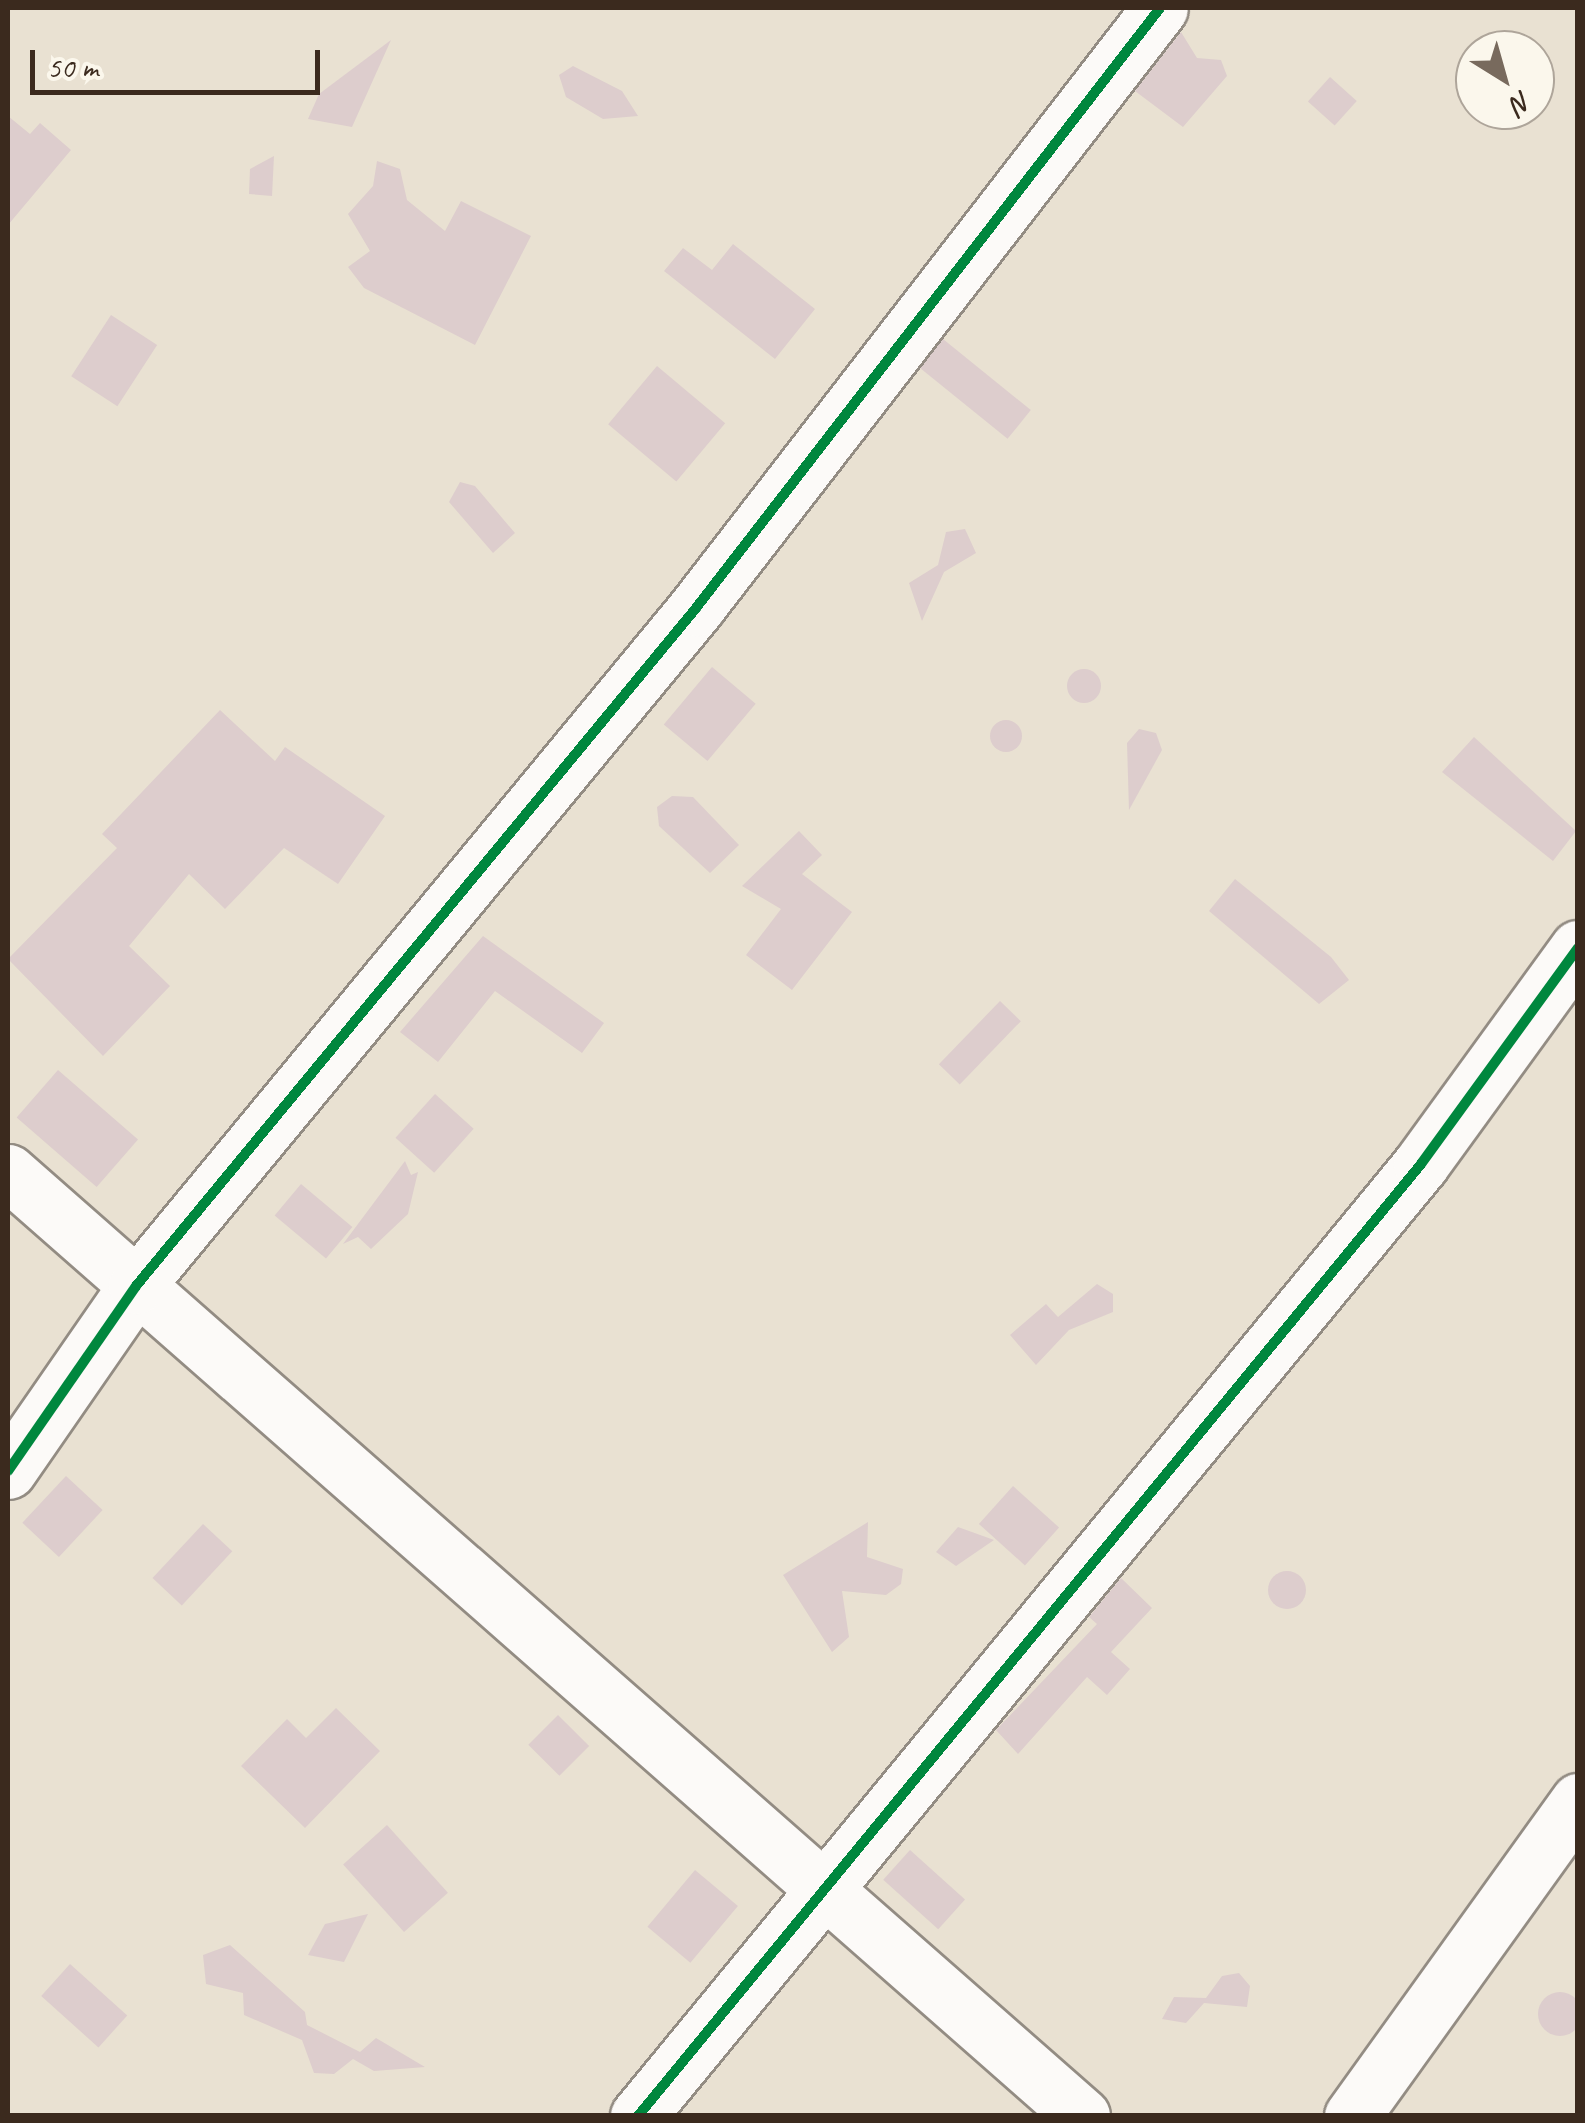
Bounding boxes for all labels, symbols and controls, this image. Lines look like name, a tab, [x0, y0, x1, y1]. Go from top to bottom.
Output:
scale bar	[35, 30, 325, 92]
north arrow	[1455, 30, 1555, 130]
text: 50 m	[47, 48, 98, 86]
text: N	[1505, 84, 1540, 122]

